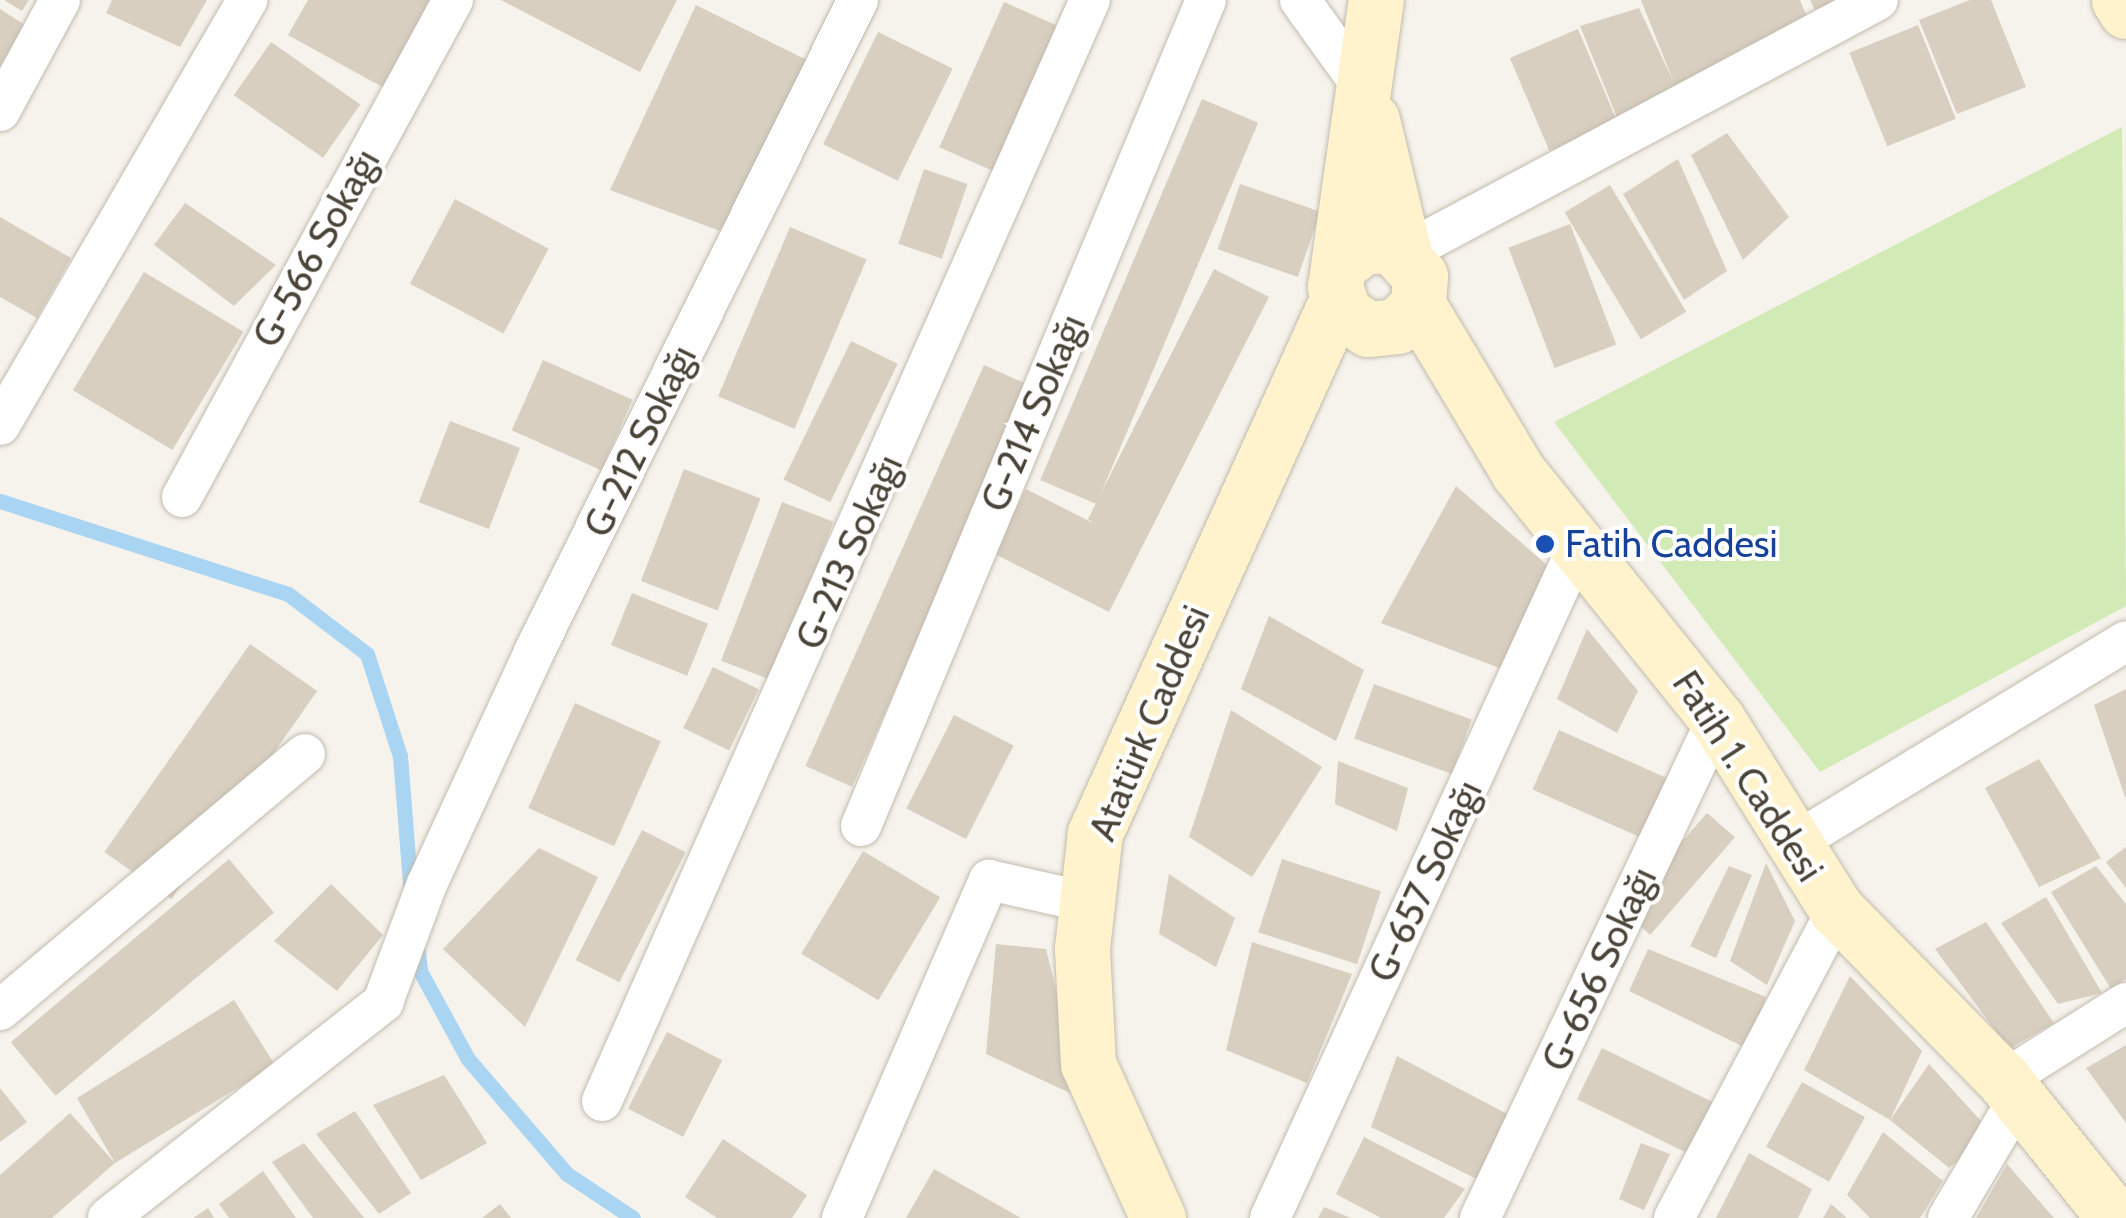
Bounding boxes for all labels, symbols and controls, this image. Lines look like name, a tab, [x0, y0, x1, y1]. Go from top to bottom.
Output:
street label: G-566 Sokağı	[243, 141, 389, 355]
street label: G-214 Sokağı	[971, 308, 1095, 518]
street label: G-212 Sokağı	[574, 338, 706, 544]
street label: G-213 Sokağı	[786, 448, 912, 656]
place label: Fatih Caddesi	[1565, 521, 1778, 567]
marker: Fatih Caddesi	[1534, 533, 1556, 555]
street label: Atatürk Caddesi	[1079, 599, 1219, 847]
street label: Fatih 1. Caddesi	[1663, 662, 1833, 890]
street label: G-657 Sokağı	[1359, 773, 1491, 989]
street label: G-656 Sokağı	[1532, 860, 1666, 1078]

